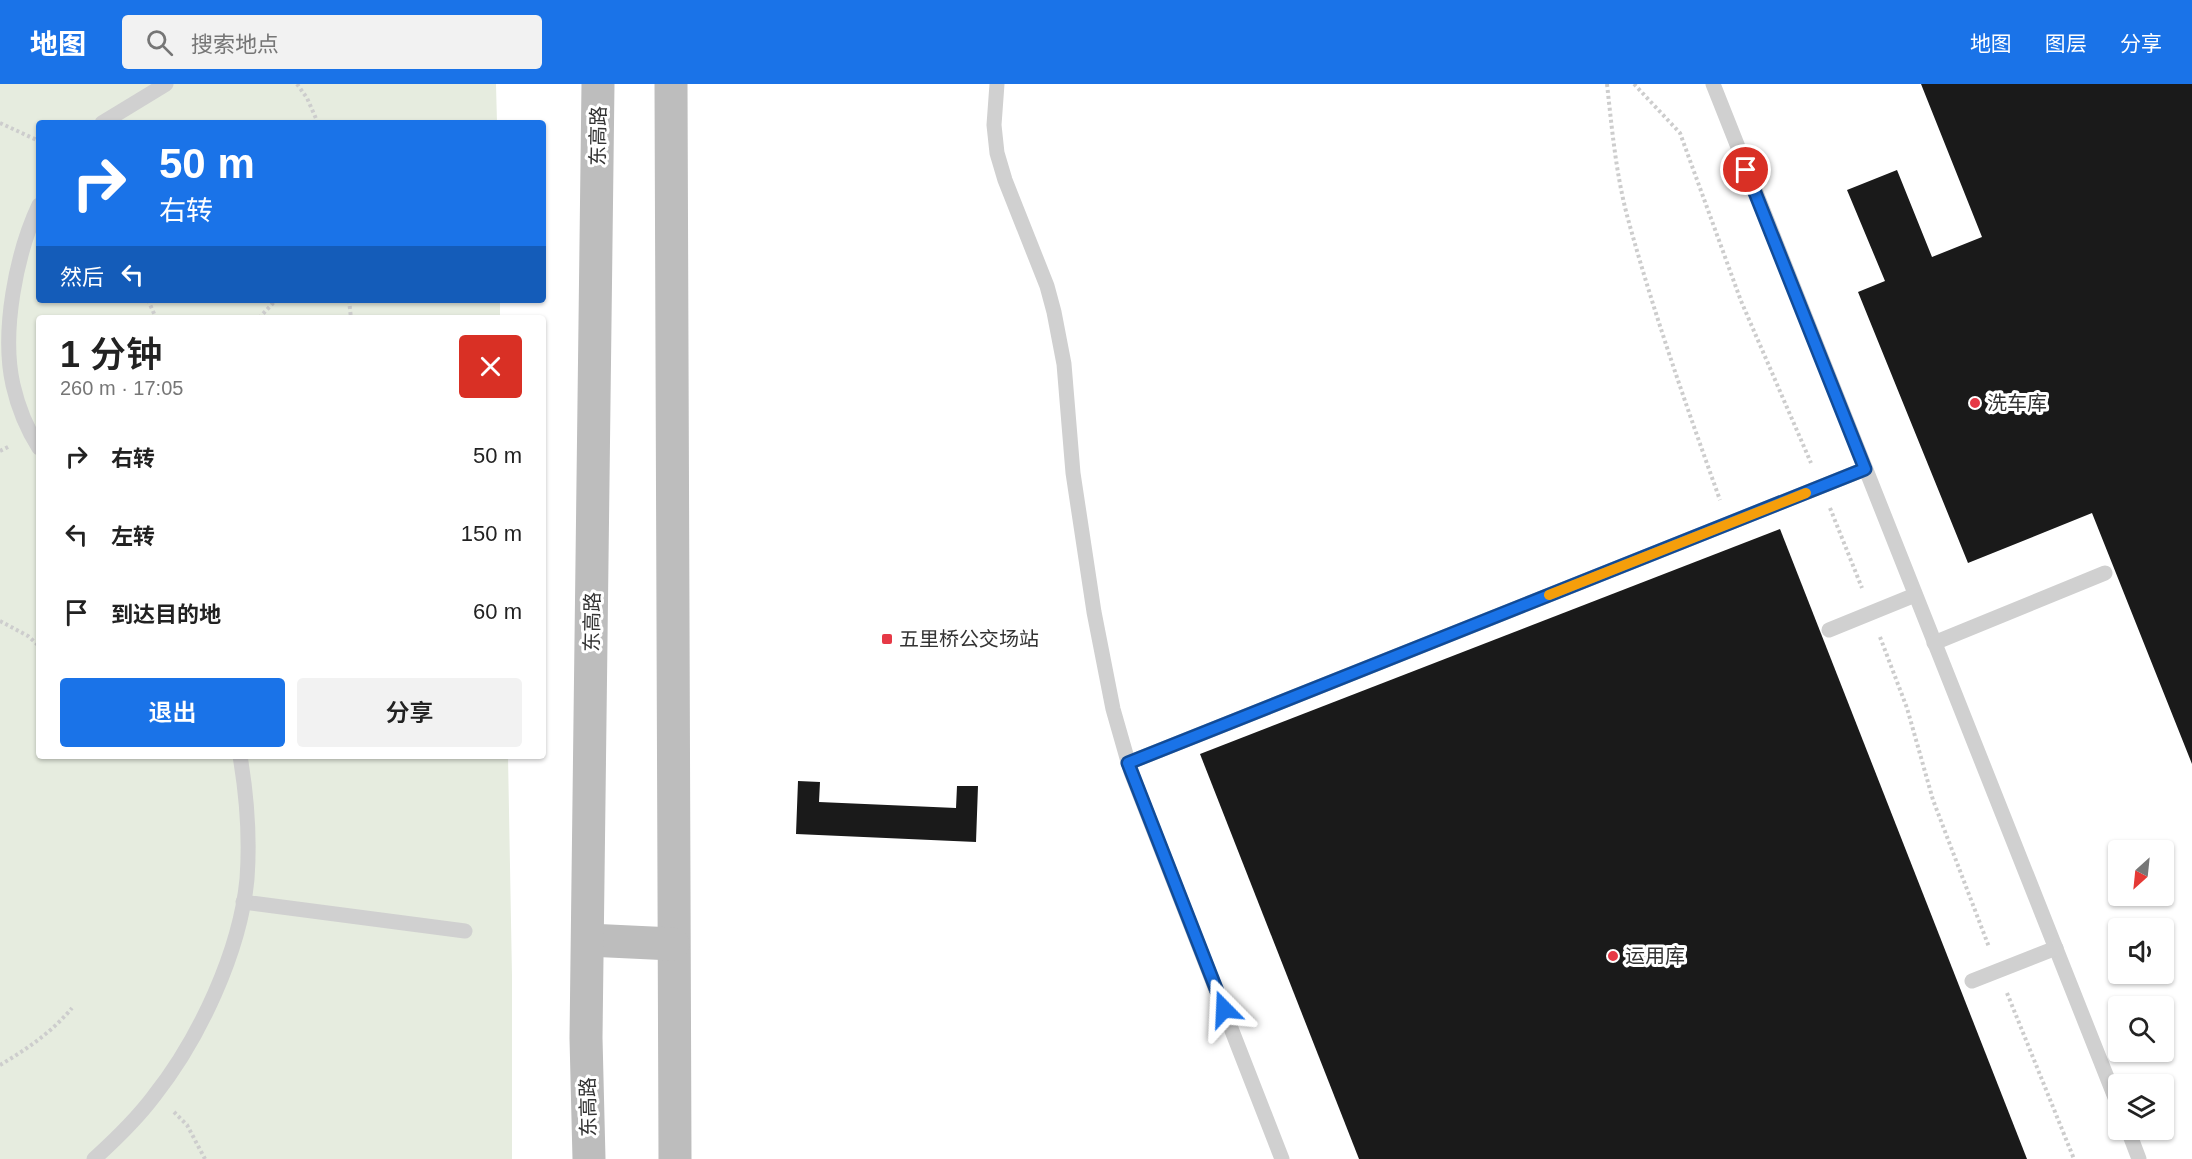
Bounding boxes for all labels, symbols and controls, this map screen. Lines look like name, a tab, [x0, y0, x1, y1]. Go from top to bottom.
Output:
search box	[122, 15, 542, 69]
icon: search	[143, 26, 176, 59]
text: 地图	[30, 29, 86, 60]
text: 搜索地点	[191, 32, 279, 57]
text: 地图	[1970, 32, 2012, 55]
text: 图层	[2045, 32, 2087, 55]
text: 分享	[2120, 32, 2162, 55]
street label: 东高路	[586, 106, 610, 166]
text: 50 m	[159, 140, 255, 187]
icon: right	[60, 144, 138, 222]
pin	[1720, 144, 1771, 195]
icon: arrive	[1729, 153, 1762, 186]
text: 右转	[159, 196, 213, 226]
icon: left	[116, 258, 149, 291]
text: 然后	[60, 265, 104, 290]
text: 1 分钟	[60, 334, 162, 375]
button: close	[459, 335, 522, 398]
text: 260 m · 17:05	[60, 377, 183, 399]
place label: 洗车库	[1987, 392, 2047, 414]
marker: 洗车库	[1968, 396, 1982, 410]
icon: right	[60, 440, 93, 473]
text: 50 m	[473, 443, 522, 468]
text: 右转	[111, 446, 155, 471]
icon: left	[60, 518, 93, 551]
text: 150 m	[461, 521, 522, 546]
text: 左转	[111, 524, 155, 549]
street label: 东高路	[580, 592, 604, 652]
icon: arrive	[60, 596, 93, 629]
text: 60 m	[473, 599, 522, 624]
text: 到达目的地	[111, 602, 221, 627]
place label: 五里桥公交场站	[899, 628, 1039, 650]
marker: 五里桥公交场站	[880, 632, 894, 646]
button: 退出	[60, 678, 285, 747]
button: 分享	[297, 678, 522, 747]
north arrow	[2108, 840, 2174, 906]
map controls	[2108, 840, 2174, 1140]
button: sound	[2108, 918, 2174, 984]
place label: 运用库	[1625, 945, 1685, 967]
marker: 运用库	[1606, 949, 1620, 963]
position arrow	[1192, 977, 1256, 1041]
button: search	[2108, 996, 2174, 1062]
button: layers	[2108, 1074, 2174, 1140]
street label: 东高路	[576, 1077, 600, 1137]

